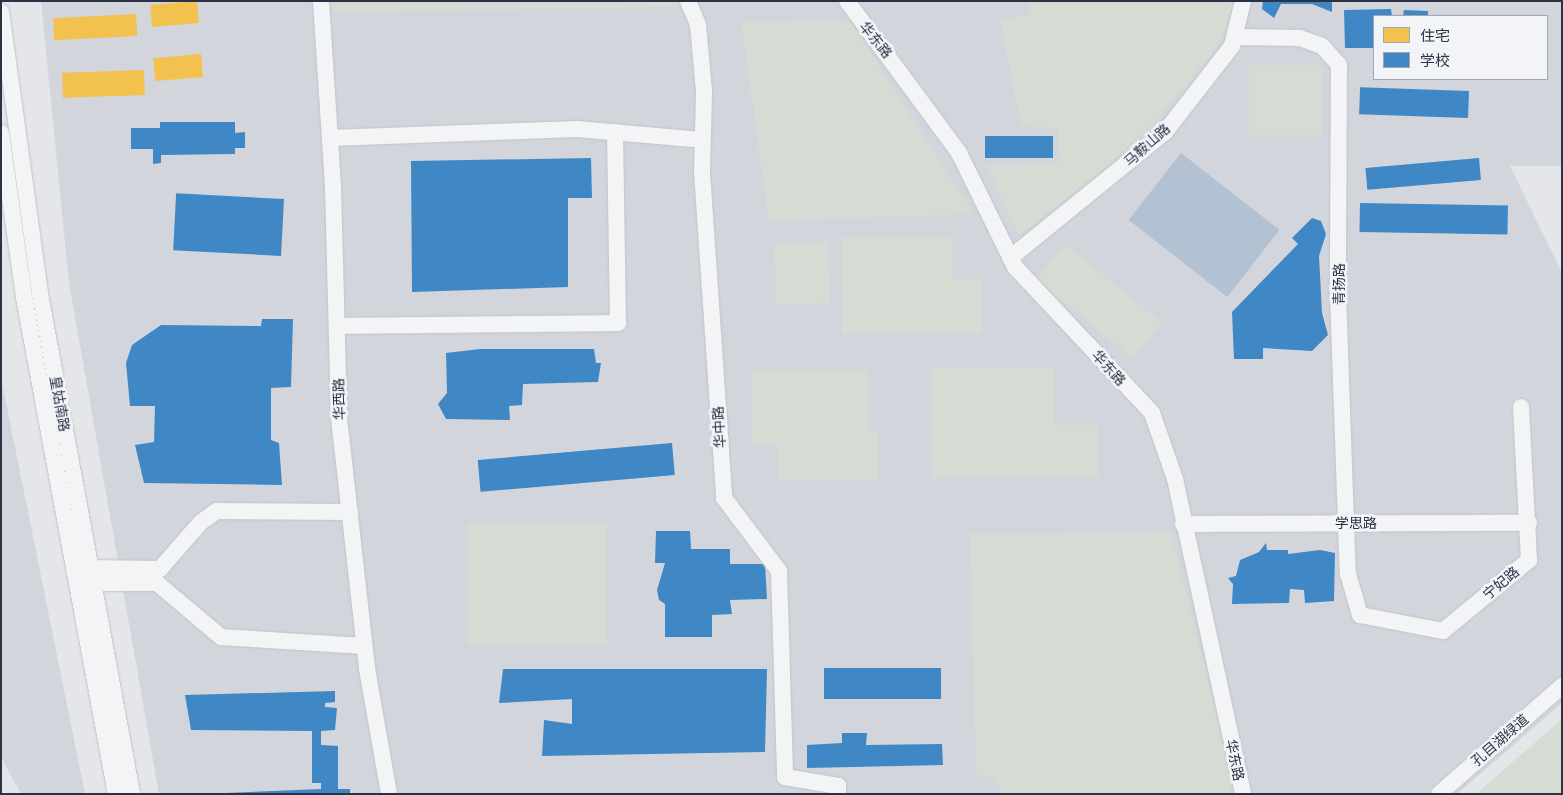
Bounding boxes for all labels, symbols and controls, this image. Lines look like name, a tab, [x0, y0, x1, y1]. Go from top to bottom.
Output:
legend	[1373, 15, 1548, 80]
street label: 华东路	[856, 19, 896, 61]
text: 住宅	[1420, 27, 1450, 44]
text: 学校	[1420, 52, 1450, 69]
street label: 马鞍山路	[1121, 120, 1173, 170]
street label: 青扬路	[1331, 263, 1347, 305]
street label: 华东路	[1089, 347, 1129, 389]
street label: 皇姑南路	[47, 375, 73, 433]
street label: 华西路	[330, 378, 348, 420]
street label: 华中路	[709, 405, 729, 449]
street label: 学思路	[1335, 515, 1377, 531]
street label: 宁妃路	[1480, 563, 1522, 603]
street label: 孔目湖绿道	[1468, 711, 1532, 769]
street label: 华东路	[1222, 738, 1248, 782]

